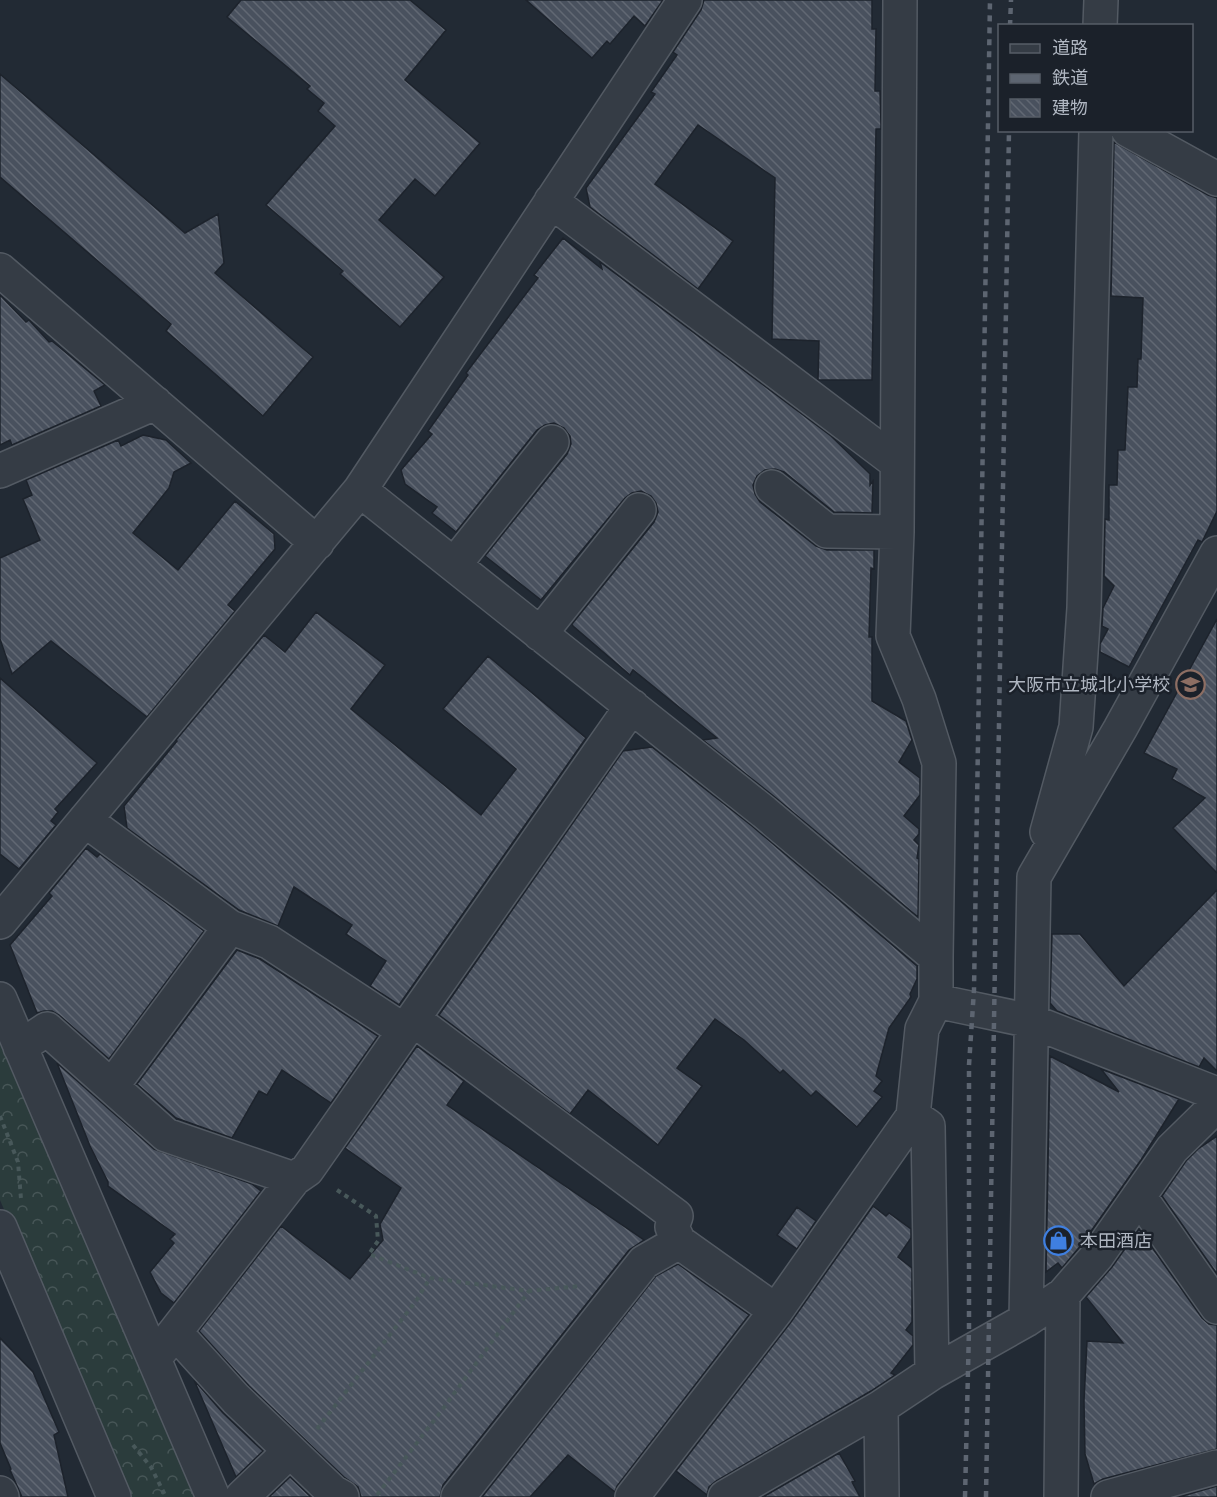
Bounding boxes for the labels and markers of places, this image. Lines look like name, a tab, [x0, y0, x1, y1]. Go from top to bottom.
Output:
school or university icon: 大阪市立城北小学校	[1175, 668, 1207, 700]
place label: 大阪市立城北小学校	[1008, 674, 1170, 695]
shop icon: 本田酒店	[1043, 1224, 1075, 1256]
place label: 本田酒店	[1080, 1230, 1152, 1251]

